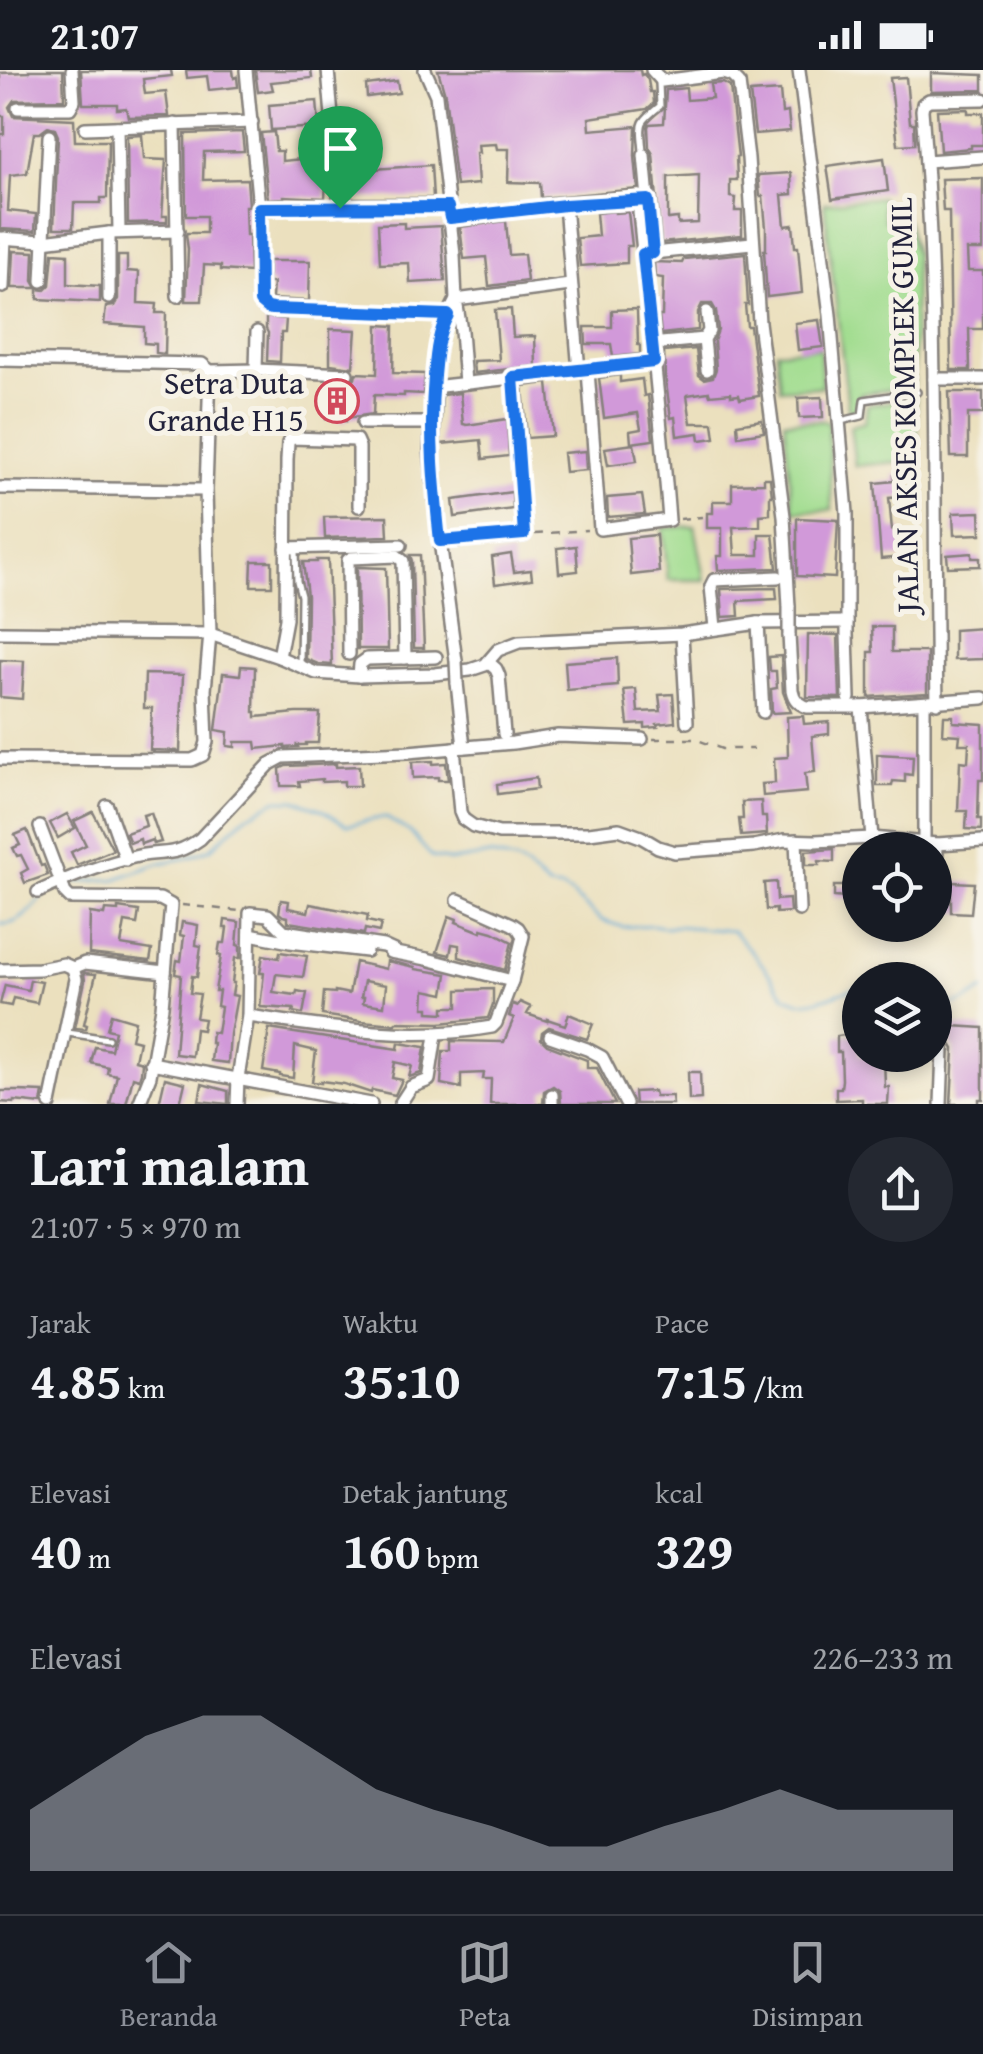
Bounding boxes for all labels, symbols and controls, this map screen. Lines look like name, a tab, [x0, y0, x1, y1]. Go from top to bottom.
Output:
text: 21:07	[50, 7, 140, 63]
pin	[298, 106, 383, 209]
icon: arrive	[313, 121, 368, 176]
street label: JALAN AKSES KOMPLEK GUMIL	[876, 196, 931, 617]
place label: Setra Duta Grande H15	[148, 359, 304, 443]
building icon: Setra Duta Grande H15	[314, 378, 360, 424]
map controls	[842, 832, 952, 1072]
button: locate	[842, 832, 952, 942]
button: layers	[842, 962, 952, 1072]
text: Lari malam	[30, 1125, 309, 1205]
button: share	[848, 1137, 953, 1242]
text: 21:07 · 5 × 970 m	[30, 1203, 241, 1250]
text: Jarak	[30, 1302, 91, 1343]
text: Waktu	[343, 1302, 418, 1343]
text: Pace	[655, 1302, 709, 1343]
text: 4.85	[30, 1343, 122, 1416]
text: 35:10	[343, 1343, 460, 1416]
text: 7:15	[655, 1343, 747, 1416]
text: km	[122, 1367, 165, 1408]
text: /km	[747, 1367, 804, 1408]
text: Elevasi	[30, 1472, 111, 1513]
text: Detak jantung	[343, 1472, 507, 1513]
text: kcal	[655, 1472, 703, 1513]
text: 40	[30, 1513, 82, 1586]
text: 160	[343, 1513, 420, 1586]
text: 329	[655, 1513, 733, 1586]
text: m	[82, 1537, 111, 1578]
text: bpm	[420, 1537, 479, 1578]
text: Elevasi	[30, 1634, 122, 1681]
text: 226–233 m	[812, 1634, 953, 1681]
tab: Beranda	[120, 1935, 217, 2036]
tab: Peta	[457, 1935, 512, 2036]
tab: Disimpan	[752, 1935, 863, 2036]

